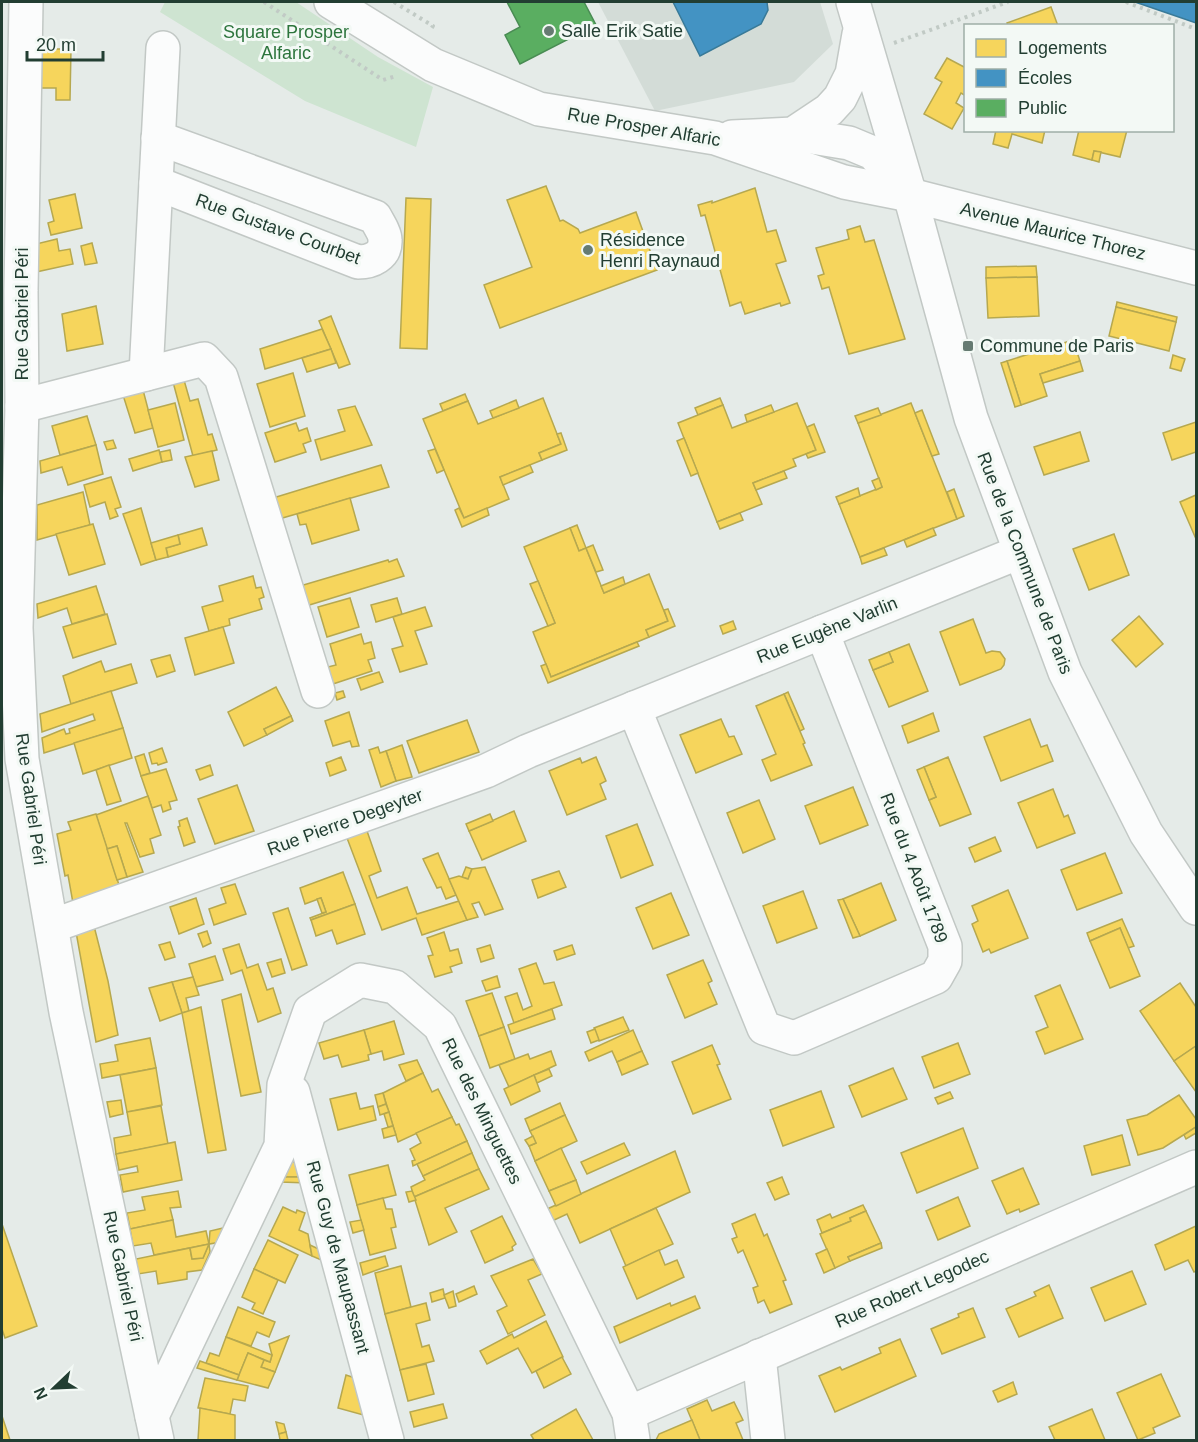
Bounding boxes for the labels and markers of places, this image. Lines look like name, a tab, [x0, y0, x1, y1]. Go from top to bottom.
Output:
place label: Salle Erik Satie	[561, 21, 683, 41]
marker: Salle Erik Satie	[542, 24, 556, 38]
place label: Résidence Henri Raynaud	[600, 230, 720, 271]
marker: Résidence Henri Raynaud	[581, 243, 595, 257]
place label: Commune de Paris	[980, 336, 1134, 356]
marker: Commune de Paris	[961, 339, 975, 353]

